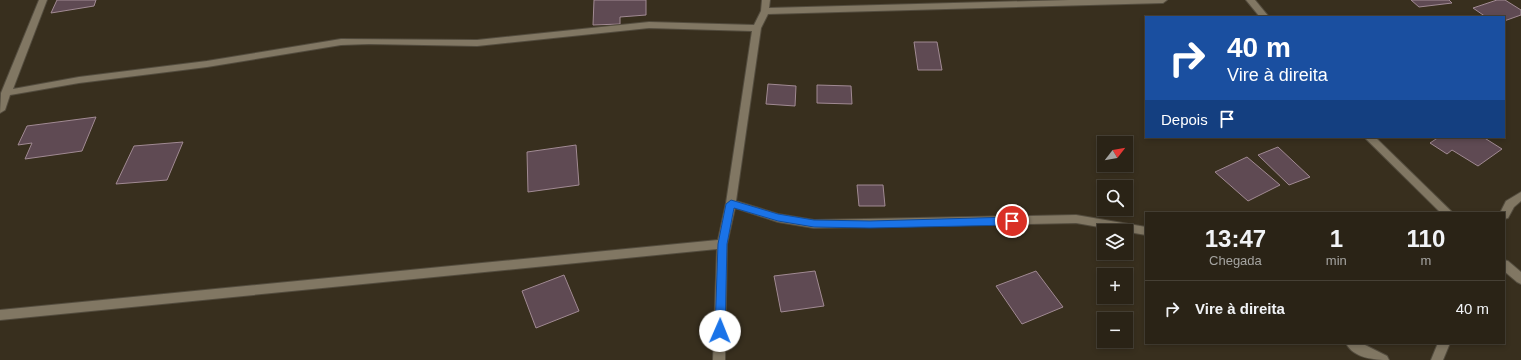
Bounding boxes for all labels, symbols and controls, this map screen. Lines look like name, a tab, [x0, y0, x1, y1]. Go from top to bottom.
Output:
icon: right	[1161, 32, 1213, 84]
text: 40 m	[1227, 32, 1291, 63]
text: Vire à direita	[1227, 65, 1328, 85]
icon: arrive	[1216, 108, 1238, 130]
text: Depois	[1161, 111, 1208, 128]
north arrow	[1097, 136, 1133, 172]
map controls	[1097, 136, 1133, 348]
button: search	[1097, 180, 1133, 216]
pin	[995, 204, 1029, 238]
icon: arrive	[1001, 210, 1023, 232]
button: layers	[1097, 224, 1133, 260]
text: 13:47	[1205, 225, 1266, 252]
text: 1	[1330, 225, 1343, 252]
text: 110	[1407, 225, 1445, 252]
text: Chegada	[1209, 253, 1262, 268]
text: min	[1326, 253, 1347, 268]
text: m	[1420, 253, 1431, 268]
button: +	[1097, 268, 1133, 304]
icon: right	[1161, 298, 1183, 320]
text: Vire à direita	[1195, 300, 1285, 317]
text: 40 m	[1456, 300, 1489, 317]
position arrow	[699, 310, 741, 352]
button: −	[1097, 312, 1133, 348]

